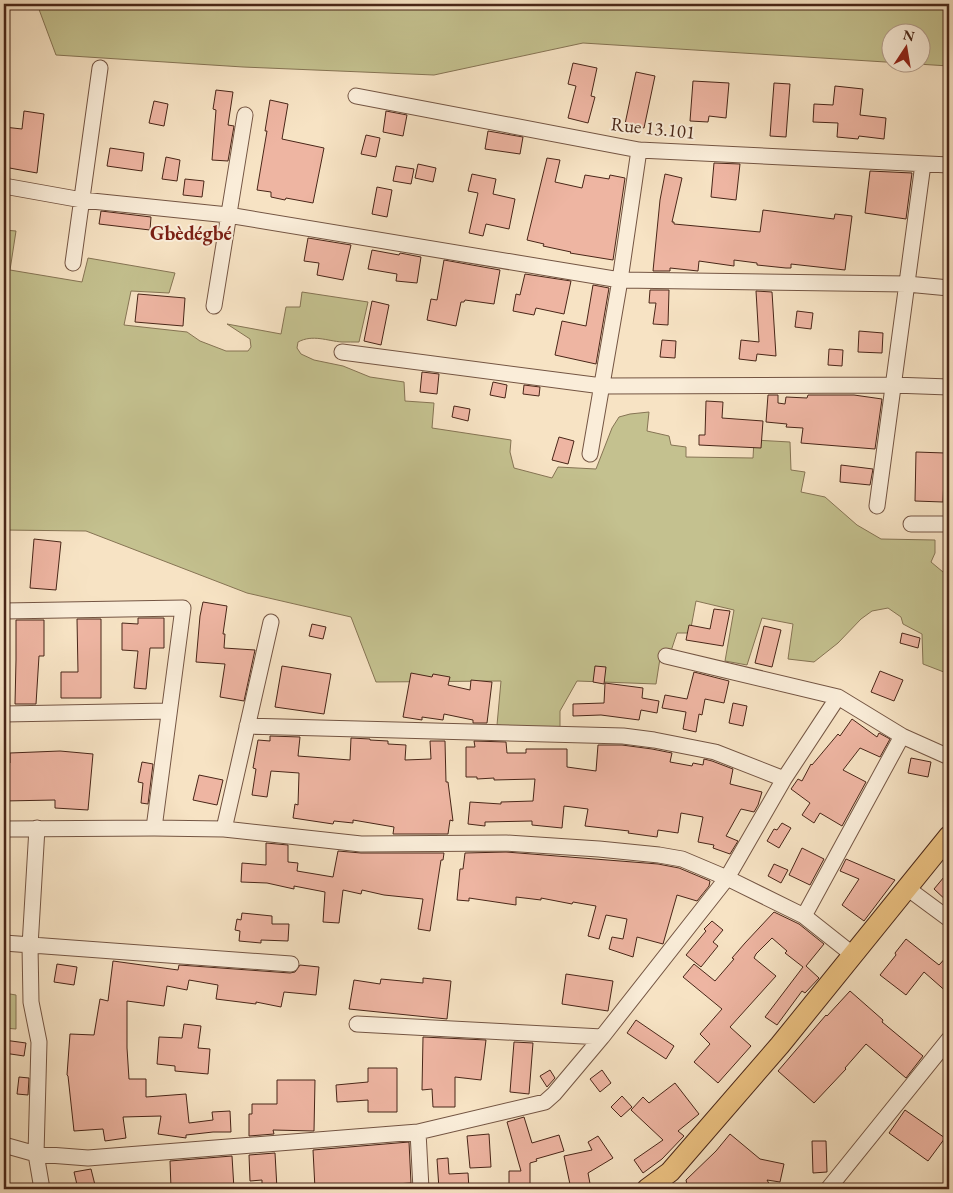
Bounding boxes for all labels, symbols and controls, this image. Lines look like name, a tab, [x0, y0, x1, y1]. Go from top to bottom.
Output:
north arrow	[880, 22, 930, 72]
text: N	[901, 25, 917, 45]
street label: Rue 13.101	[610, 111, 696, 145]
district label: Gbèdégbé	[150, 220, 232, 246]

